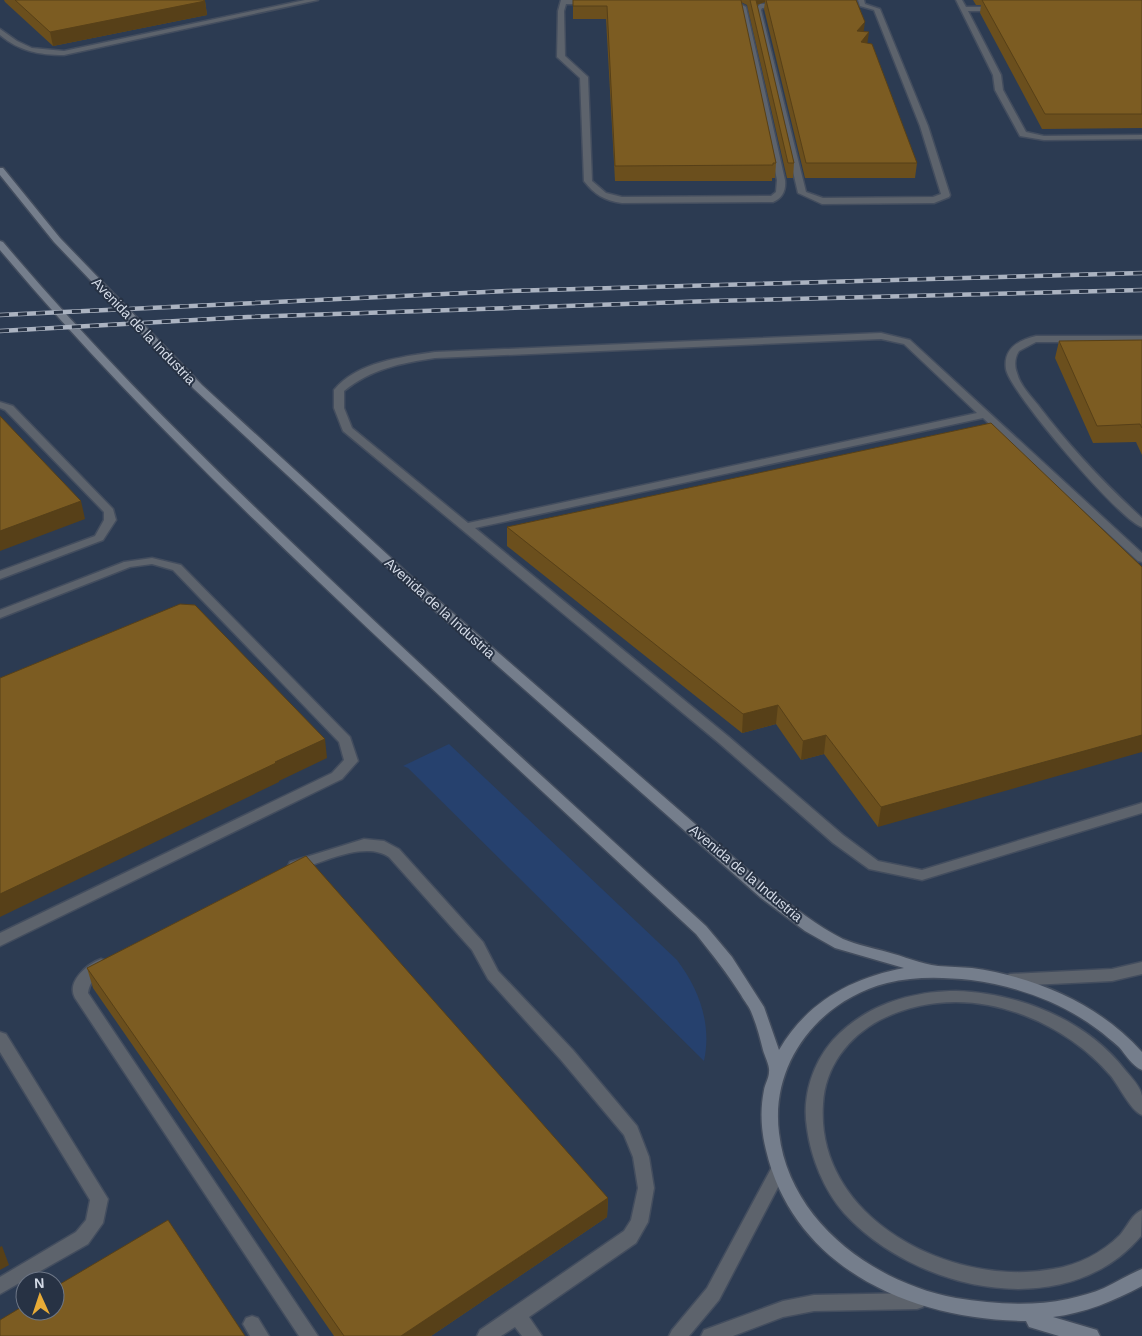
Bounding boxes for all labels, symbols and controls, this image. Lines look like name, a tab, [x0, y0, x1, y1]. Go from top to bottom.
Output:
street label: Avenida de la Industria	[89, 274, 199, 388]
street label: Avenida de la Industria	[382, 554, 498, 662]
street label: Avenida de la Industria	[686, 821, 806, 925]
north arrow	[15, 1271, 65, 1321]
text: N	[34, 1275, 45, 1291]

